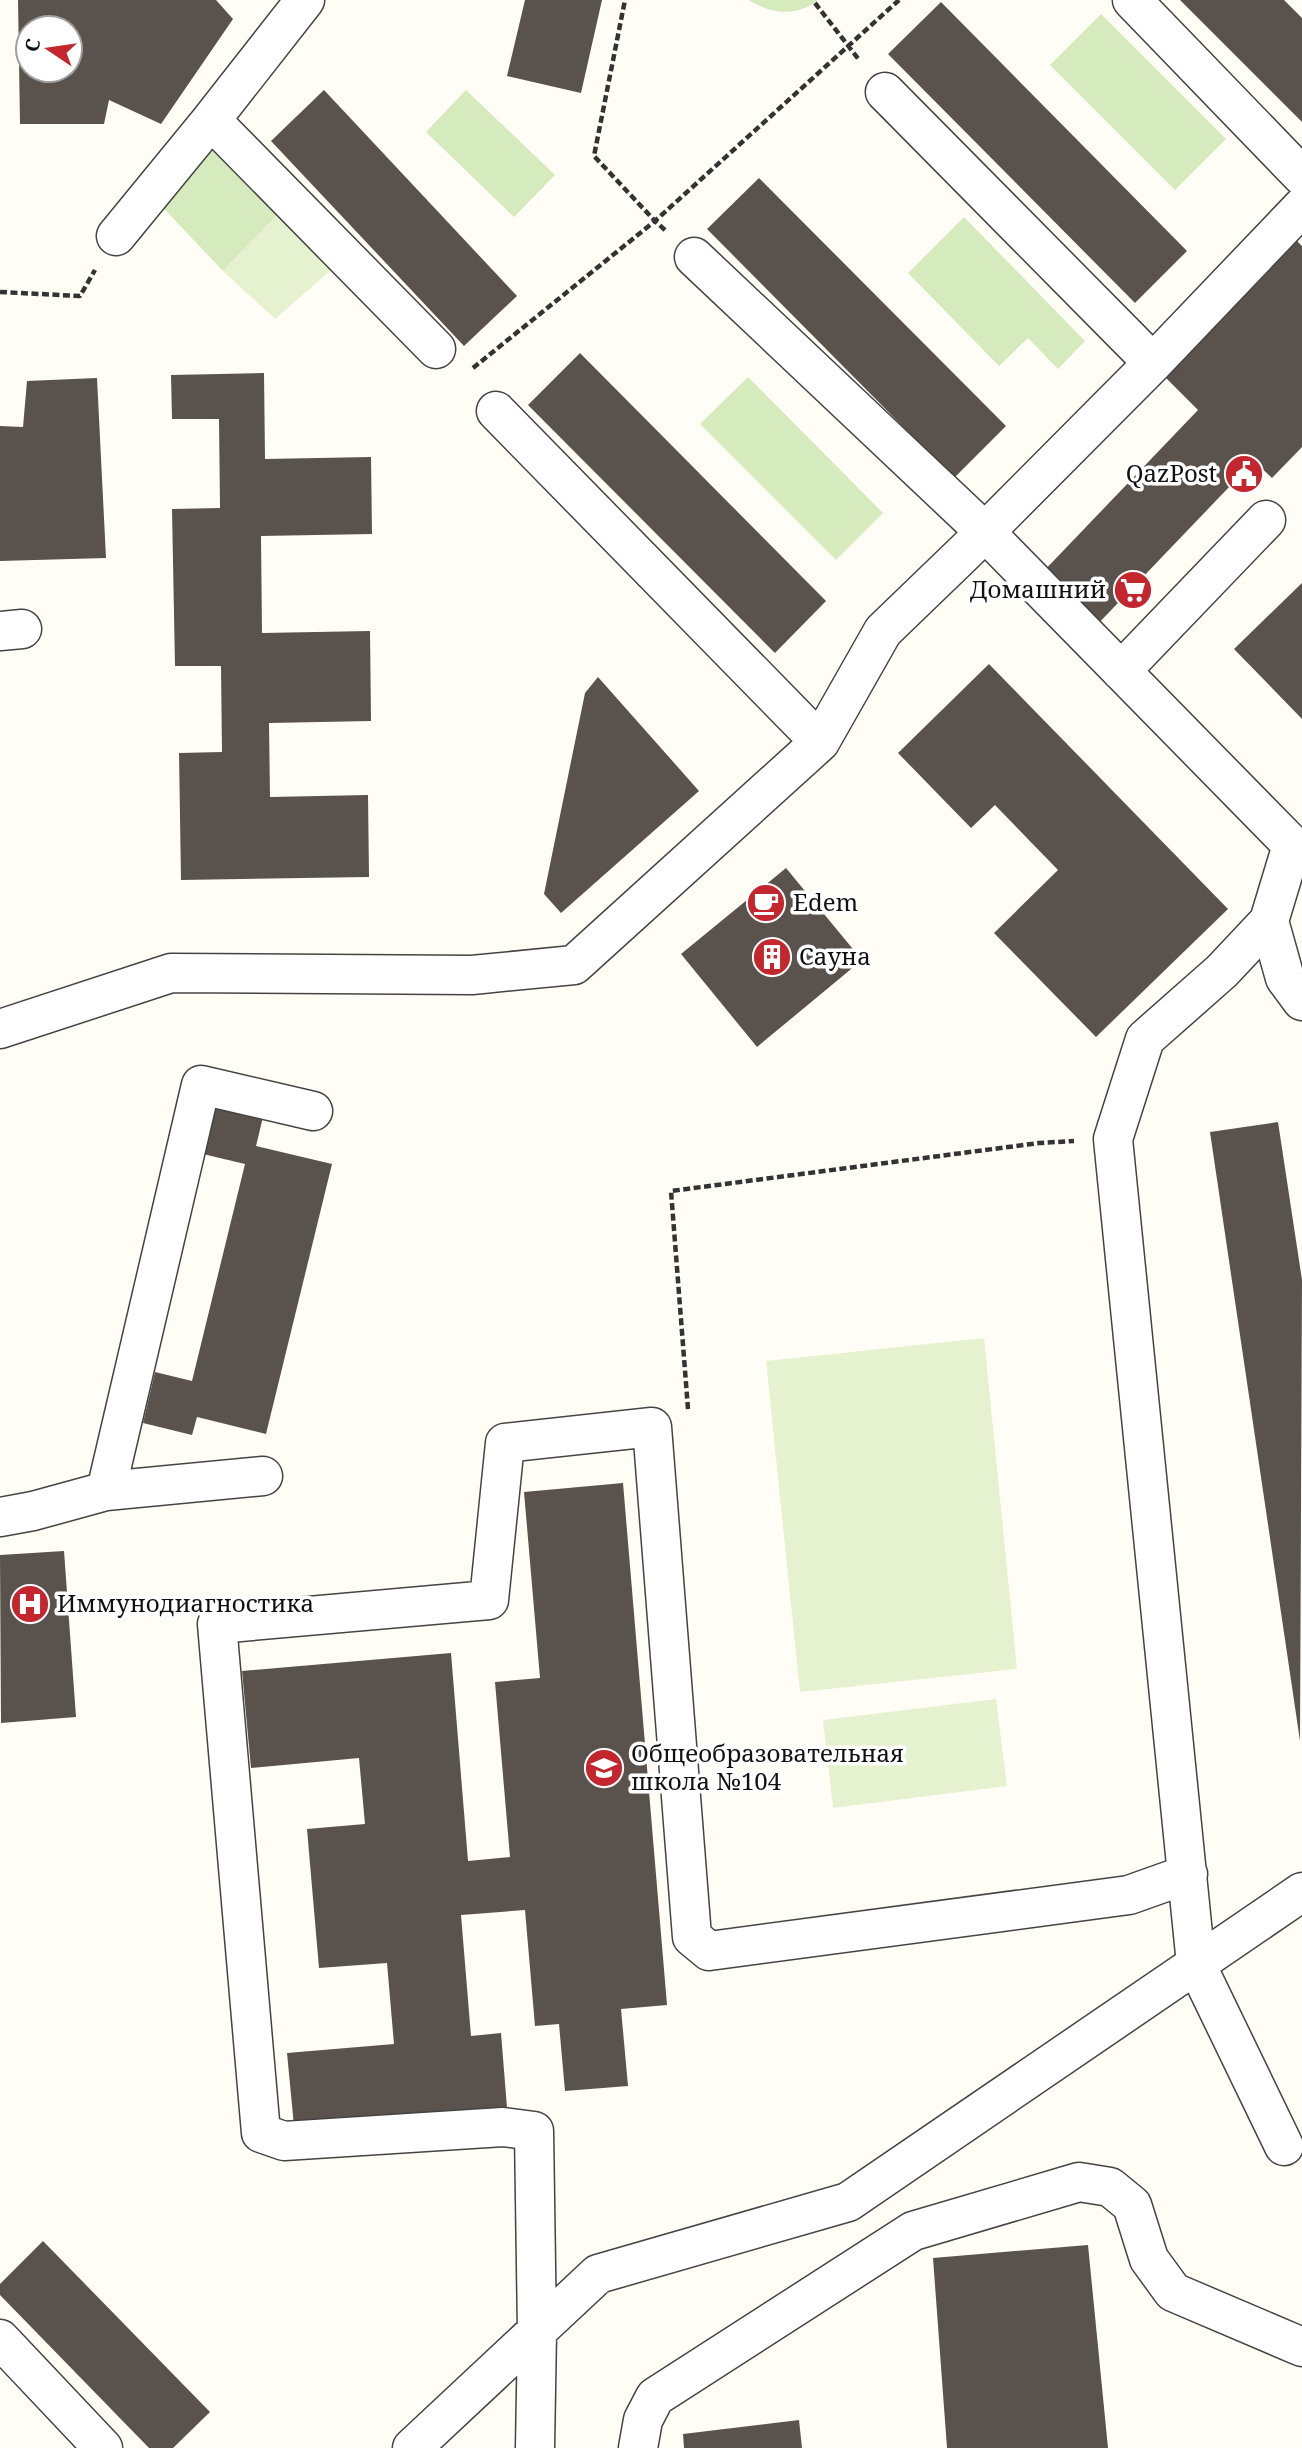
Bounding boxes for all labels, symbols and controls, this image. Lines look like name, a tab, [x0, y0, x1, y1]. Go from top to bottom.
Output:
north arrow	[14, 14, 84, 84]
text: С	[18, 36, 47, 54]
public building icon: QazPost	[1223, 453, 1265, 495]
place label: QazPost	[1126, 456, 1217, 489]
supermarket icon: Домашний	[1112, 569, 1154, 611]
place label: Домашний	[970, 572, 1106, 605]
cafe icon: Edem	[745, 882, 787, 924]
place label: Edem	[793, 885, 859, 918]
building icon: Сауна	[751, 936, 793, 978]
place label: Сауна	[799, 939, 871, 972]
hospital icon: Иммунодиагностика	[9, 1583, 51, 1625]
place label: Иммунодиагностика	[57, 1586, 314, 1619]
place label: Общеобразовательная школа №104	[631, 1736, 904, 1797]
school or university icon: Общеобразовательная школа №104	[583, 1747, 625, 1789]

